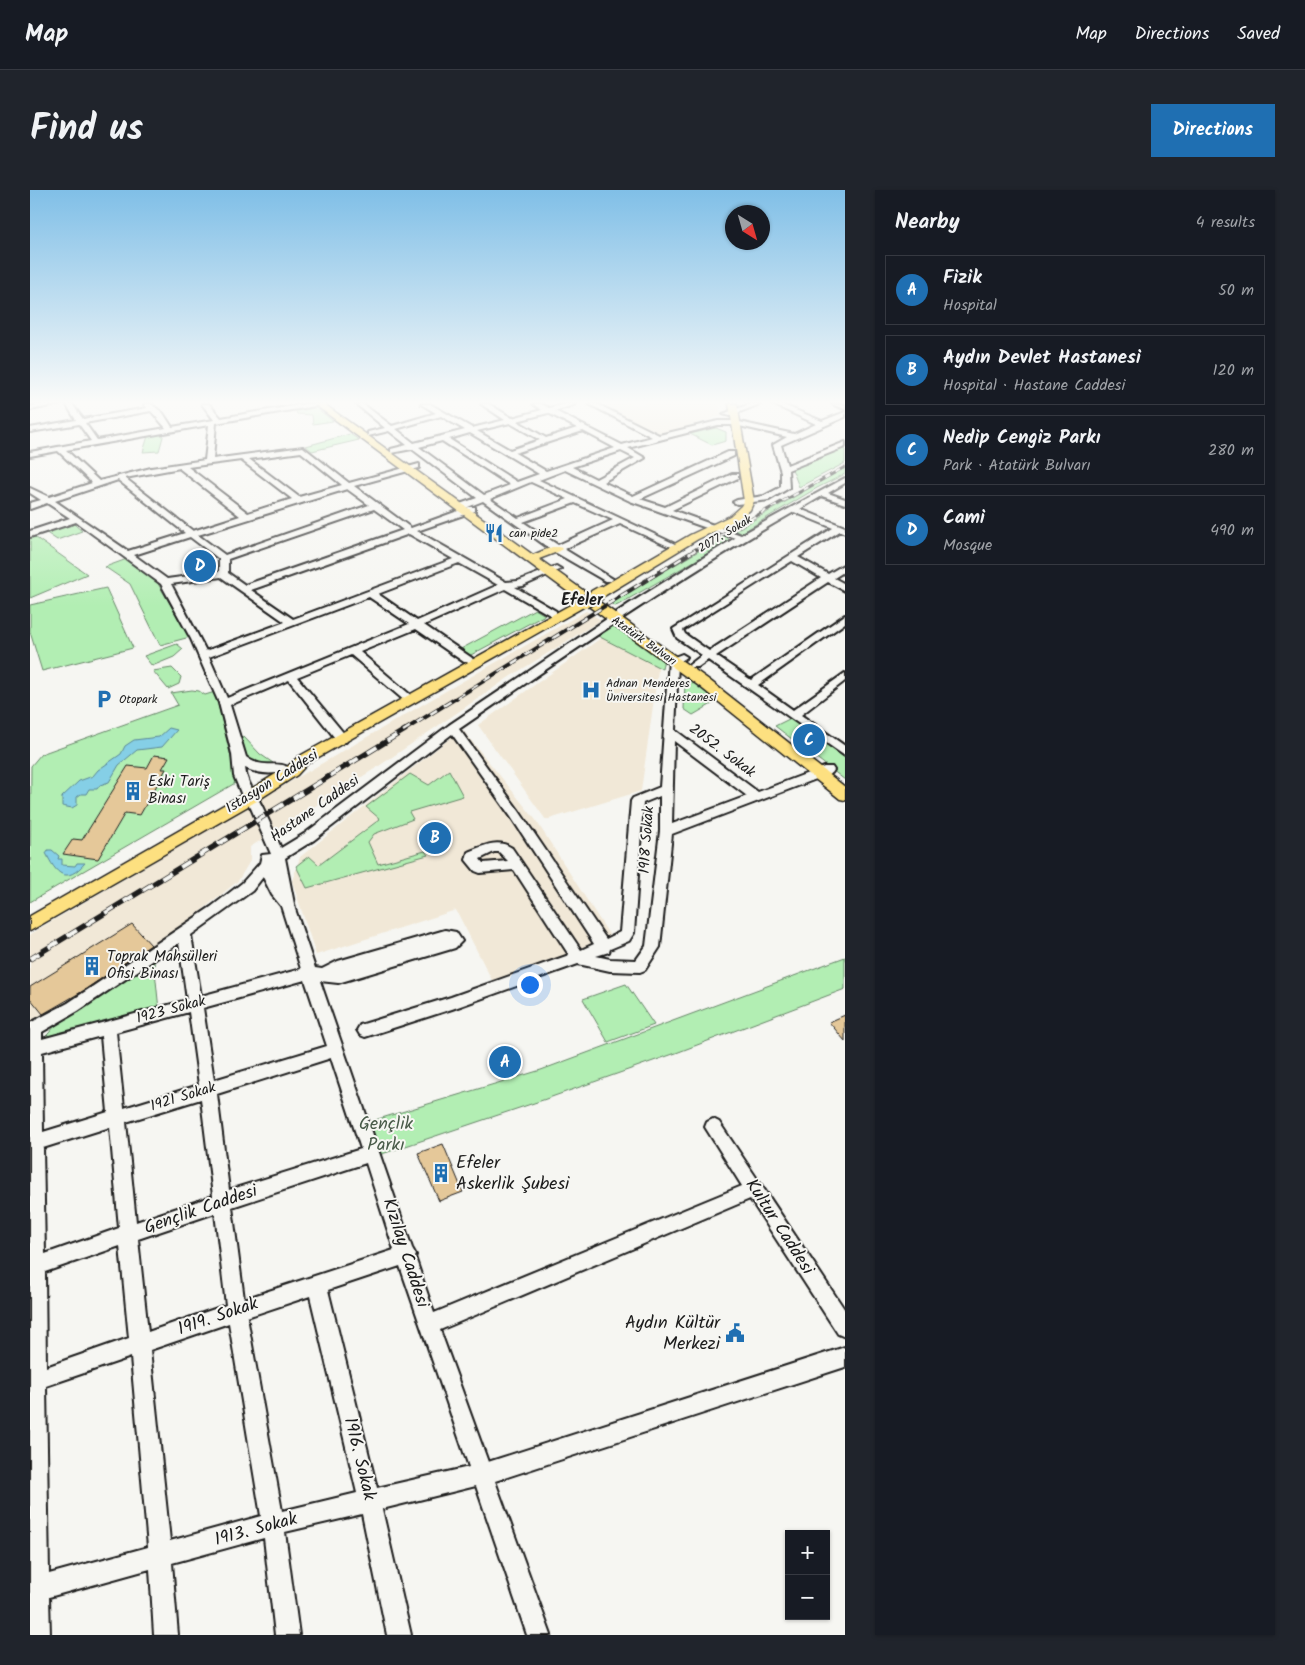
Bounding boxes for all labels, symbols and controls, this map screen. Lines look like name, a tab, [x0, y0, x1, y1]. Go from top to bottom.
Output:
text: Map	[25, 15, 68, 54]
text: Map	[1075, 20, 1107, 49]
text: Directions	[1135, 20, 1209, 49]
text: Saved	[1237, 20, 1280, 49]
text: Find us	[30, 102, 143, 158]
button: Directions	[1151, 104, 1275, 157]
north arrow	[725, 205, 770, 250]
text: Nearby	[895, 206, 960, 239]
text: 4 results	[1196, 210, 1255, 235]
text: Fizik	[943, 263, 982, 293]
text: A	[907, 278, 917, 303]
text: 50 m	[1218, 278, 1254, 303]
text: Hospital	[943, 293, 997, 318]
text: Aydın Devlet Hastanesi	[943, 343, 1141, 373]
text: B	[907, 358, 917, 383]
text: 120 m	[1213, 358, 1254, 383]
text: Hospital · Hastane Caddesi	[943, 373, 1125, 398]
text: Nedip Cengiz Parkı	[943, 423, 1100, 453]
text: C	[907, 438, 917, 463]
text: 280 m	[1208, 438, 1254, 463]
text: Park · Atatürk Bulvarı	[943, 453, 1091, 478]
text: Cami	[943, 503, 985, 533]
street label: 2077. Sokak	[694, 510, 756, 558]
text: D	[907, 518, 917, 543]
text: 490 m	[1210, 518, 1254, 543]
restaurant icon: can pide2	[483, 522, 505, 544]
place label: can pide2	[509, 524, 558, 543]
text: Mosque	[943, 533, 992, 558]
pin: D	[184, 547, 216, 585]
district label: Efeler	[561, 588, 604, 613]
street label: Atatürk Bulvarı	[607, 611, 681, 671]
place label: Adnan Menderes Üniversitesi Hastanesi	[606, 674, 718, 707]
hospital icon: Adnan Menderes Üniversitesi Hastanesi	[580, 679, 602, 701]
parking icon: Otopark	[93, 688, 115, 710]
place label: Otopark	[119, 690, 158, 709]
street label: 2052. Sokak	[683, 718, 761, 785]
pin: C	[793, 721, 825, 759]
street label: Istasyon Caddesi	[221, 743, 324, 820]
street label: Hastane Caddesi	[265, 768, 366, 849]
place label: Eski Tariş Binası	[148, 770, 210, 811]
building icon: Eski Tariş Binası	[122, 780, 144, 802]
street label: 1918 Sokak	[633, 804, 661, 875]
pin: B	[419, 819, 451, 857]
place label: Toprak Mahsülleri Ofisi Binası	[107, 945, 219, 986]
building icon: Toprak Mahsülleri Ofisi Binası	[81, 955, 103, 977]
your location	[517, 972, 543, 998]
street label: 1923 Sokak	[134, 989, 209, 1031]
pin: A	[489, 1043, 521, 1081]
street label: 1921 Sokak	[147, 1075, 220, 1118]
park label: Gençlik Parkı	[359, 1110, 413, 1160]
place label: Efeler Askerlik Şubesi	[456, 1149, 570, 1199]
building icon: Efeler Askerlik Şubesi	[430, 1162, 452, 1184]
street label: Kultur Caddesi	[737, 1173, 821, 1282]
street label: Gençlik Caddesi	[140, 1177, 262, 1243]
street label: Kızılay Caddesi	[374, 1194, 437, 1312]
street label: 1919. Sokak	[174, 1290, 263, 1344]
place label: Aydın Kültür Merkezi	[625, 1309, 721, 1359]
public building icon: Aydın Kültür Merkezi	[724, 1322, 746, 1344]
street label: 1916. Sokak	[335, 1414, 383, 1504]
street label: 1913. Sokak	[211, 1505, 301, 1555]
map controls	[785, 1530, 830, 1620]
button: +	[785, 1530, 830, 1575]
button: −	[785, 1575, 830, 1620]

